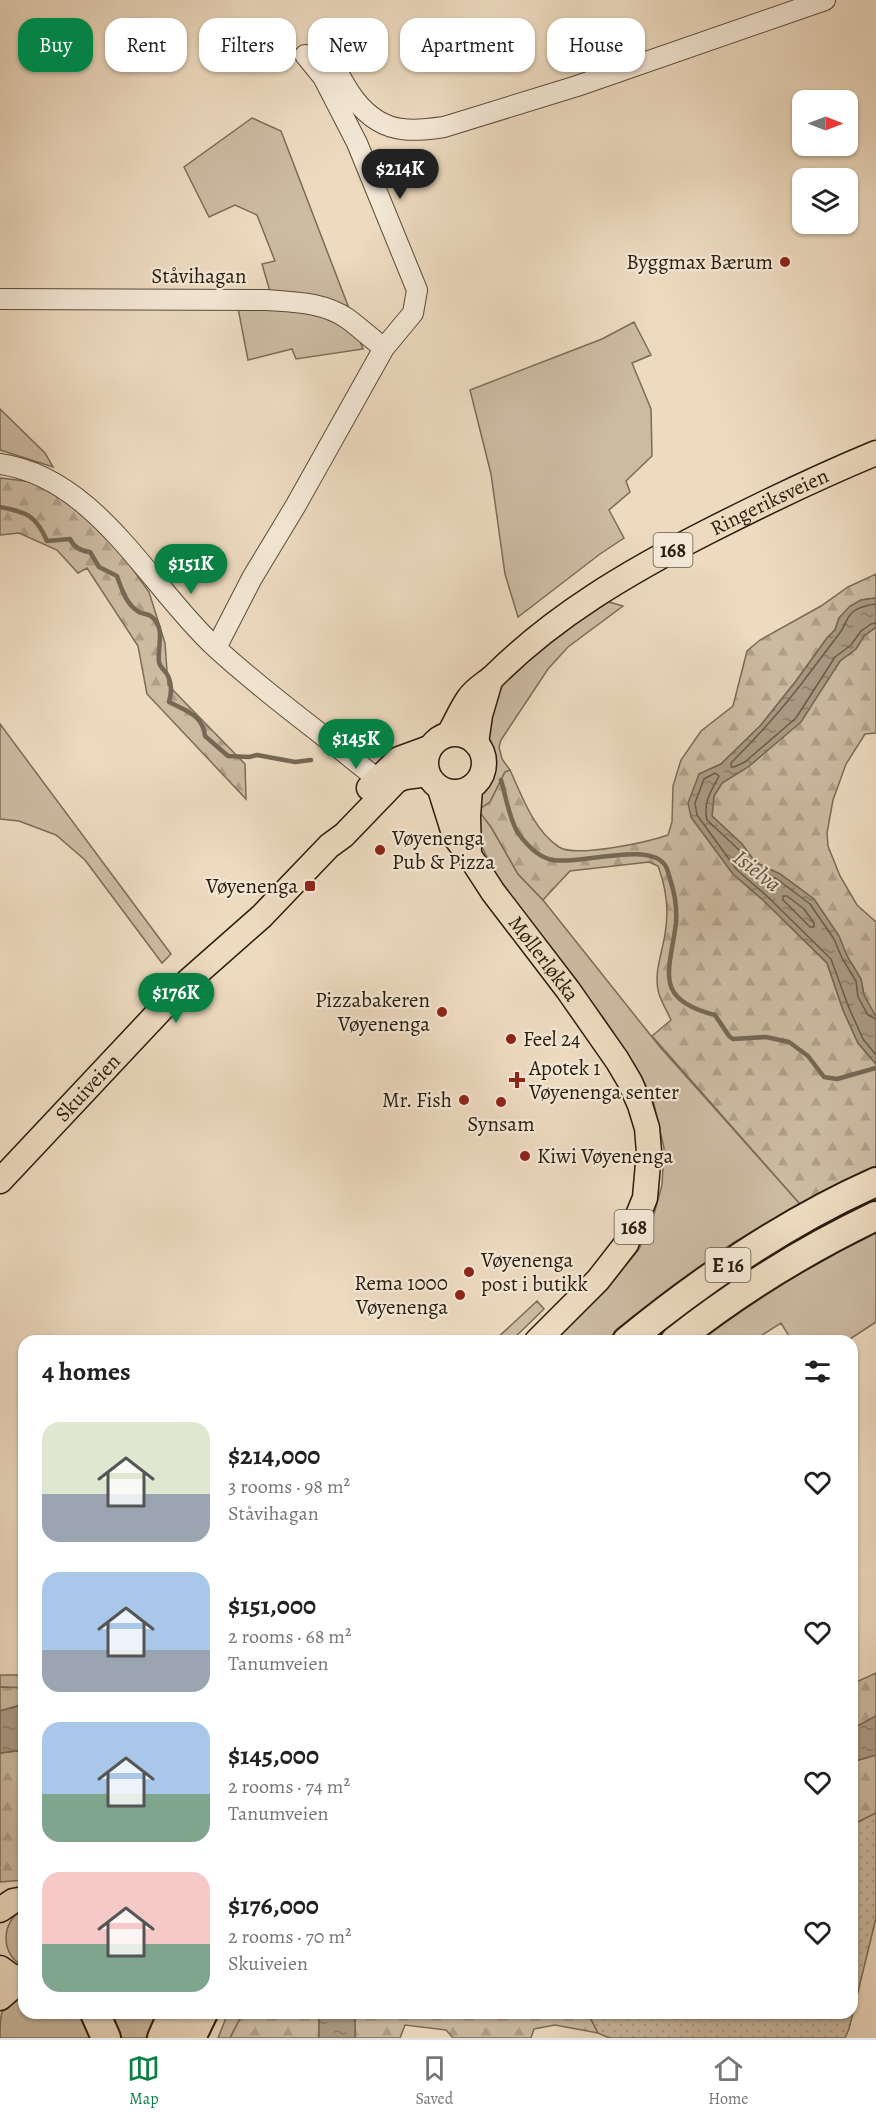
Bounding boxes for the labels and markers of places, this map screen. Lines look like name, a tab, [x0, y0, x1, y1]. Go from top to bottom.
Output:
pin: $214K	[358, 149, 442, 200]
place label: Byggmax Bærum	[626, 248, 773, 276]
marker: Byggmax Bærum	[778, 255, 792, 269]
pin: $151K	[149, 544, 233, 595]
pin: $145K	[314, 719, 398, 770]
place label: Vøyenenga Pub & Pizza	[391, 824, 495, 876]
marker: Vøyenenga Pub & Pizza	[373, 843, 387, 857]
place label: Vøyenenga	[205, 872, 298, 900]
marker: Vøyenenga	[303, 879, 317, 893]
pin: $176K	[134, 973, 218, 1024]
place label: Pizzabakeren Vøyenenga	[315, 986, 430, 1038]
marker: Pizzabakeren Vøyenenga	[435, 1005, 449, 1019]
place label: Feel 24	[523, 1025, 580, 1053]
marker: Feel 24	[504, 1032, 518, 1046]
place label: Apotek 1 Vøyenenga senter	[528, 1054, 679, 1106]
marker: Apotek 1 Vøyenenga senter	[510, 1073, 524, 1087]
place label: Mr. Fish	[382, 1086, 452, 1114]
marker: Mr. Fish	[457, 1093, 471, 1107]
marker: Synsam	[494, 1095, 508, 1109]
place label: Synsam	[467, 1110, 535, 1138]
place label: Kiwi Vøyenenga	[537, 1142, 673, 1170]
marker: Kiwi Vøyenenga	[518, 1149, 532, 1163]
place label: Vøyenenga post i butikk	[480, 1246, 588, 1298]
marker: Vøyenenga post i butikk	[462, 1265, 476, 1279]
place label: Rema 1000 Vøyenenga	[354, 1269, 448, 1321]
marker: Rema 1000 Vøyenenga	[453, 1288, 467, 1302]

